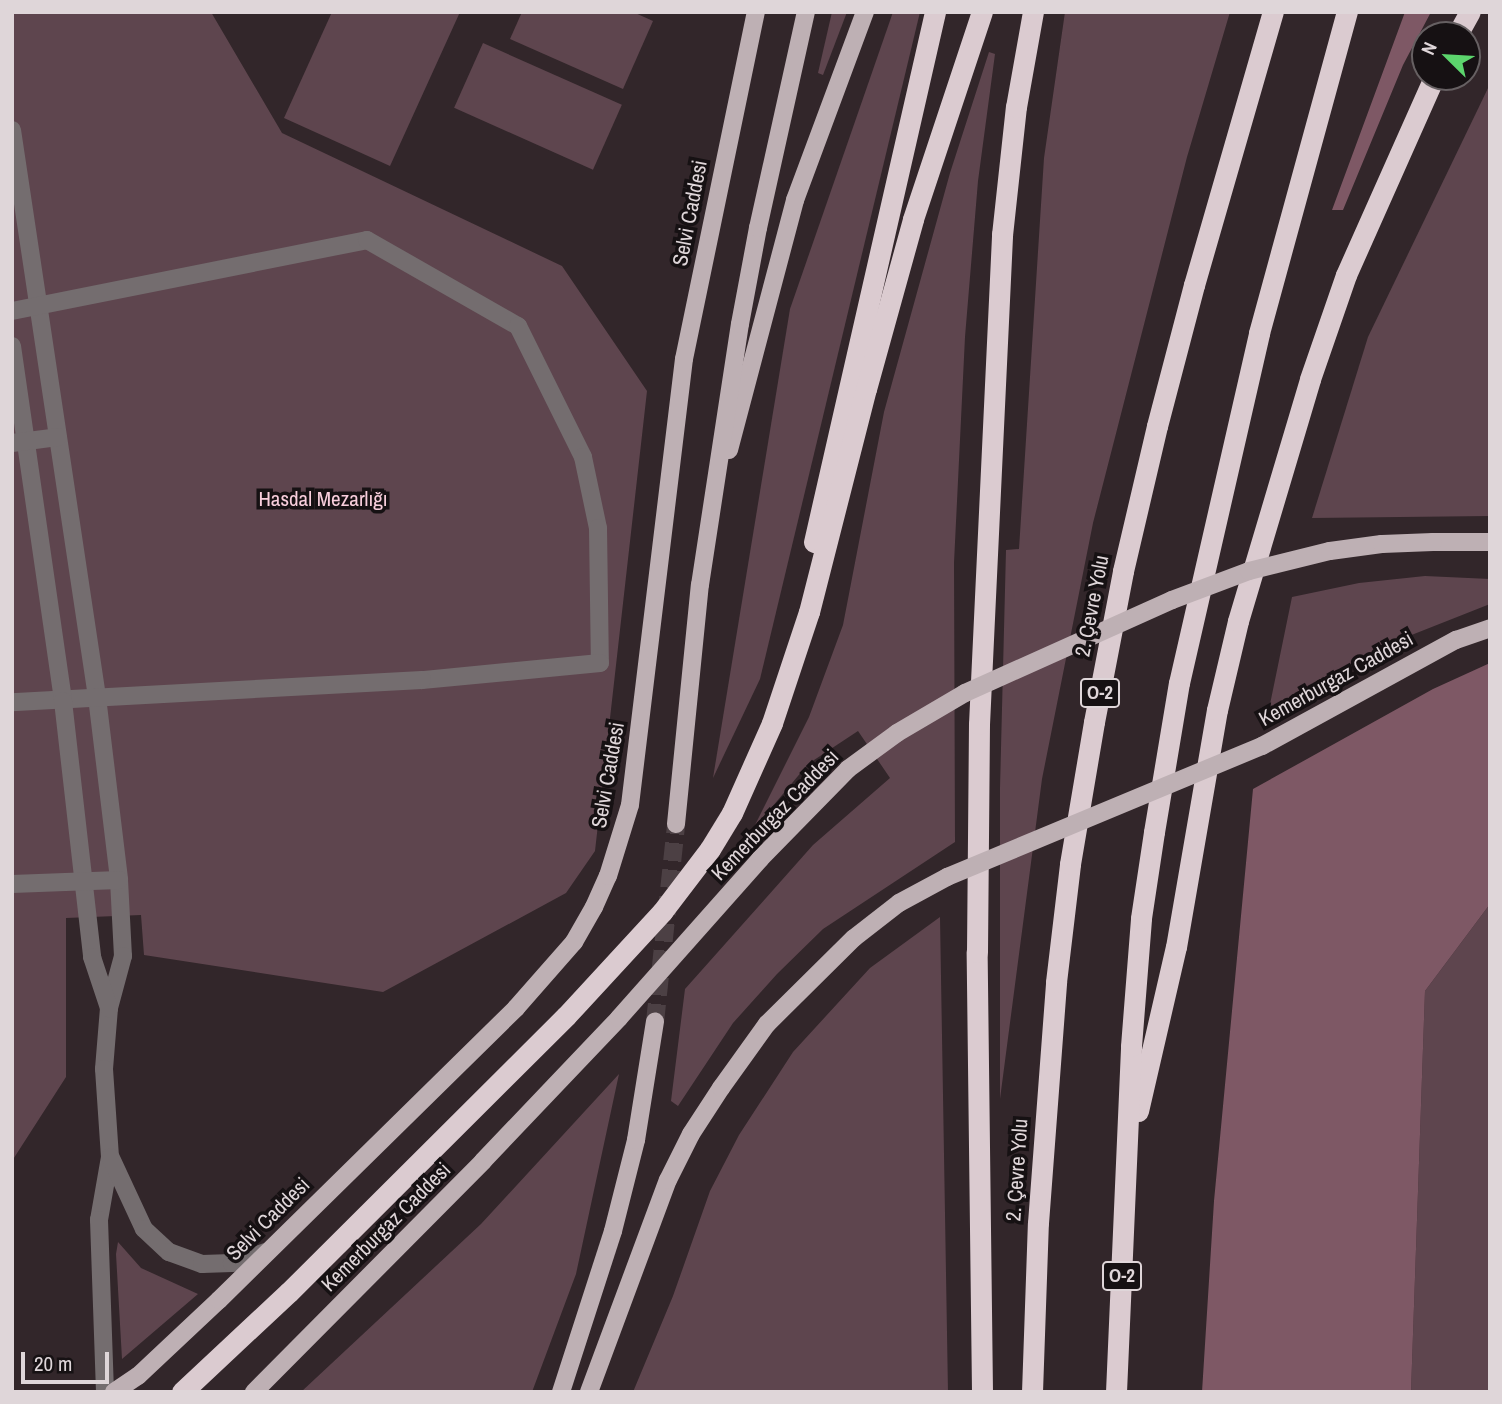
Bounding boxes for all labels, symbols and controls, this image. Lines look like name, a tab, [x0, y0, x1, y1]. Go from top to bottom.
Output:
north arrow	[1411, 21, 1481, 91]
text: N	[1414, 38, 1443, 59]
street label: Selvi Caddesi	[667, 158, 713, 268]
park label: Hasdal Mezarlığı	[258, 486, 388, 512]
street label: 2. Çevre Yolu	[1070, 553, 1114, 659]
street label: Kemerburgaz Caddesi	[1255, 626, 1417, 732]
road number: O-2	[1079, 678, 1121, 708]
street label: Selvi Caddesi	[586, 720, 630, 830]
street label: Kemerburgaz Caddesi	[706, 744, 844, 886]
street label: 2. Çevre Yolu	[1001, 1118, 1033, 1222]
street label: Kemerburgaz Caddesi	[316, 1157, 456, 1297]
street label: Selvi Caddesi	[221, 1172, 315, 1266]
road number: O-2	[1101, 1260, 1143, 1292]
scale bar	[24, 1338, 112, 1382]
text: 20 m	[34, 1349, 72, 1378]

